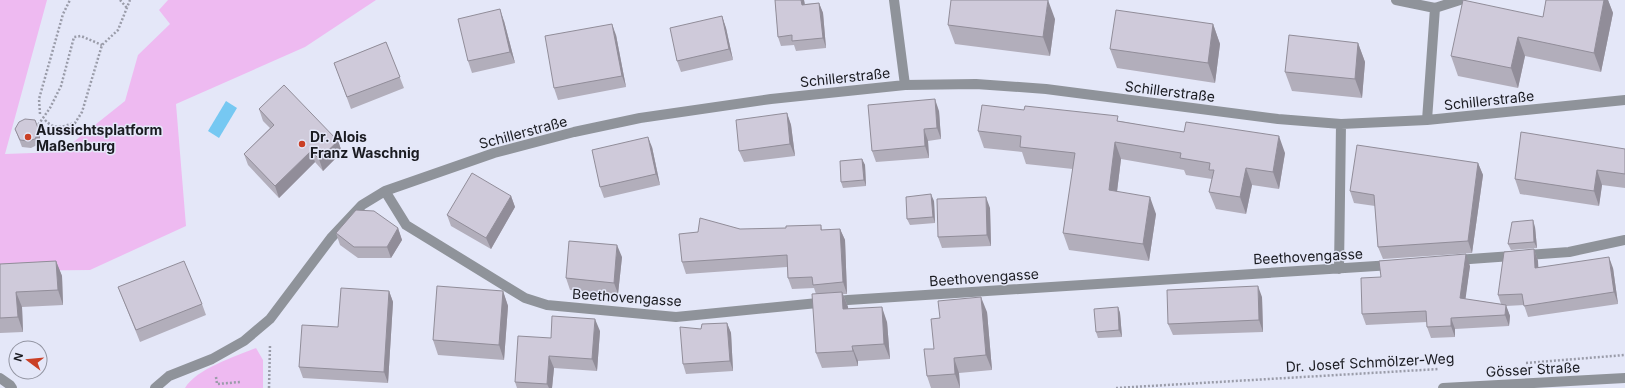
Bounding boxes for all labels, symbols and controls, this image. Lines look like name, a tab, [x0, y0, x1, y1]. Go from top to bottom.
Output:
street label: Schillerstraße	[799, 64, 891, 90]
street label: Schillerstraße	[1124, 77, 1216, 105]
street label: Schillerstraße	[1443, 87, 1535, 113]
street label: Schillerstraße	[477, 112, 569, 152]
place label: Aussichtsplatform Maßenburg	[36, 121, 162, 154]
place label: Dr. Alois Franz Waschnig	[310, 128, 420, 161]
marker: Aussichtsplatform Maßenburg	[23, 132, 33, 142]
marker: Dr. Alois Franz Waschnig	[297, 139, 307, 149]
street label: Beethovengasse	[1253, 245, 1363, 267]
street label: Beethovengasse	[929, 265, 1039, 289]
street label: Beethovengasse	[572, 285, 682, 309]
north arrow	[8, 340, 48, 380]
street label: Dr. Josef Schmölzer-Weg	[1285, 349, 1455, 375]
text: N	[11, 351, 26, 363]
street label: Gösser Straße	[1485, 358, 1581, 380]

